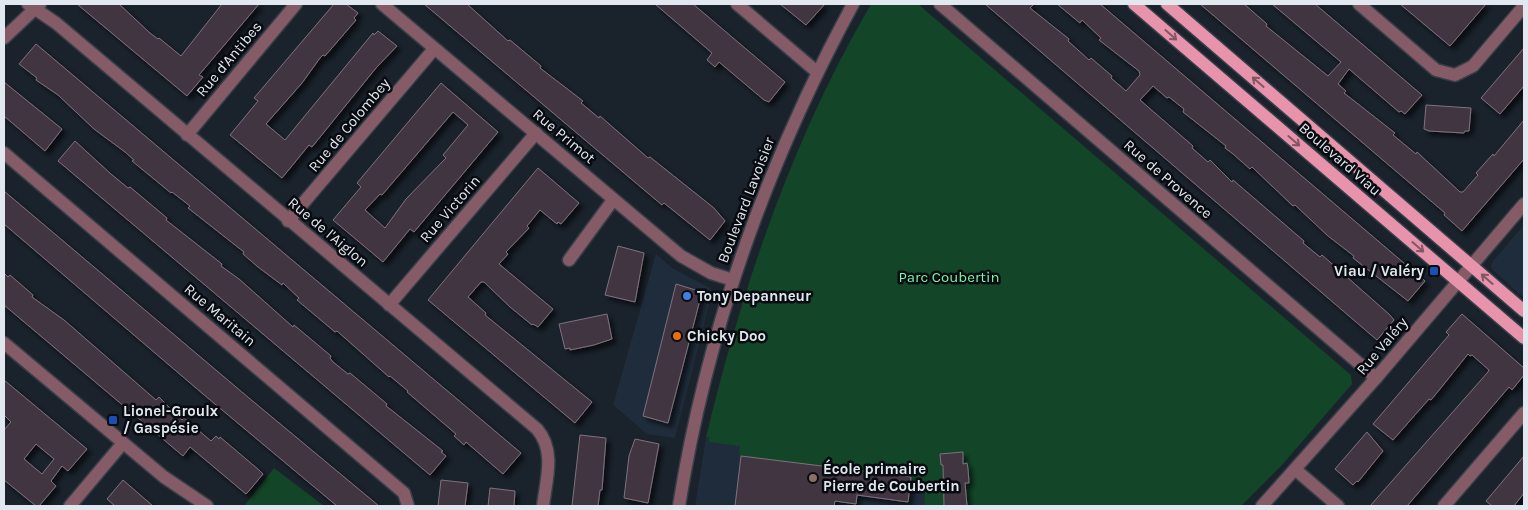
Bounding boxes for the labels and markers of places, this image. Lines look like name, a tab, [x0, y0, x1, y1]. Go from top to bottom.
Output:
place label: Viau / Valéry	[1334, 262, 1424, 280]
marker: Viau / Valéry	[1428, 265, 1440, 277]
place label: Tony Depanneur	[697, 287, 811, 305]
marker: Tony Depanneur	[681, 290, 693, 302]
place label: Chicky Doo	[687, 327, 766, 345]
marker: Chicky Doo	[671, 330, 683, 342]
place label: Lionel-Groulx / Gaspésie	[123, 402, 219, 437]
marker: Lionel-Groulx / Gaspésie	[107, 414, 119, 426]
place label: École primaire Pierre de Coubertin	[823, 459, 960, 495]
marker: École primaire Pierre de Coubertin	[807, 472, 819, 484]

